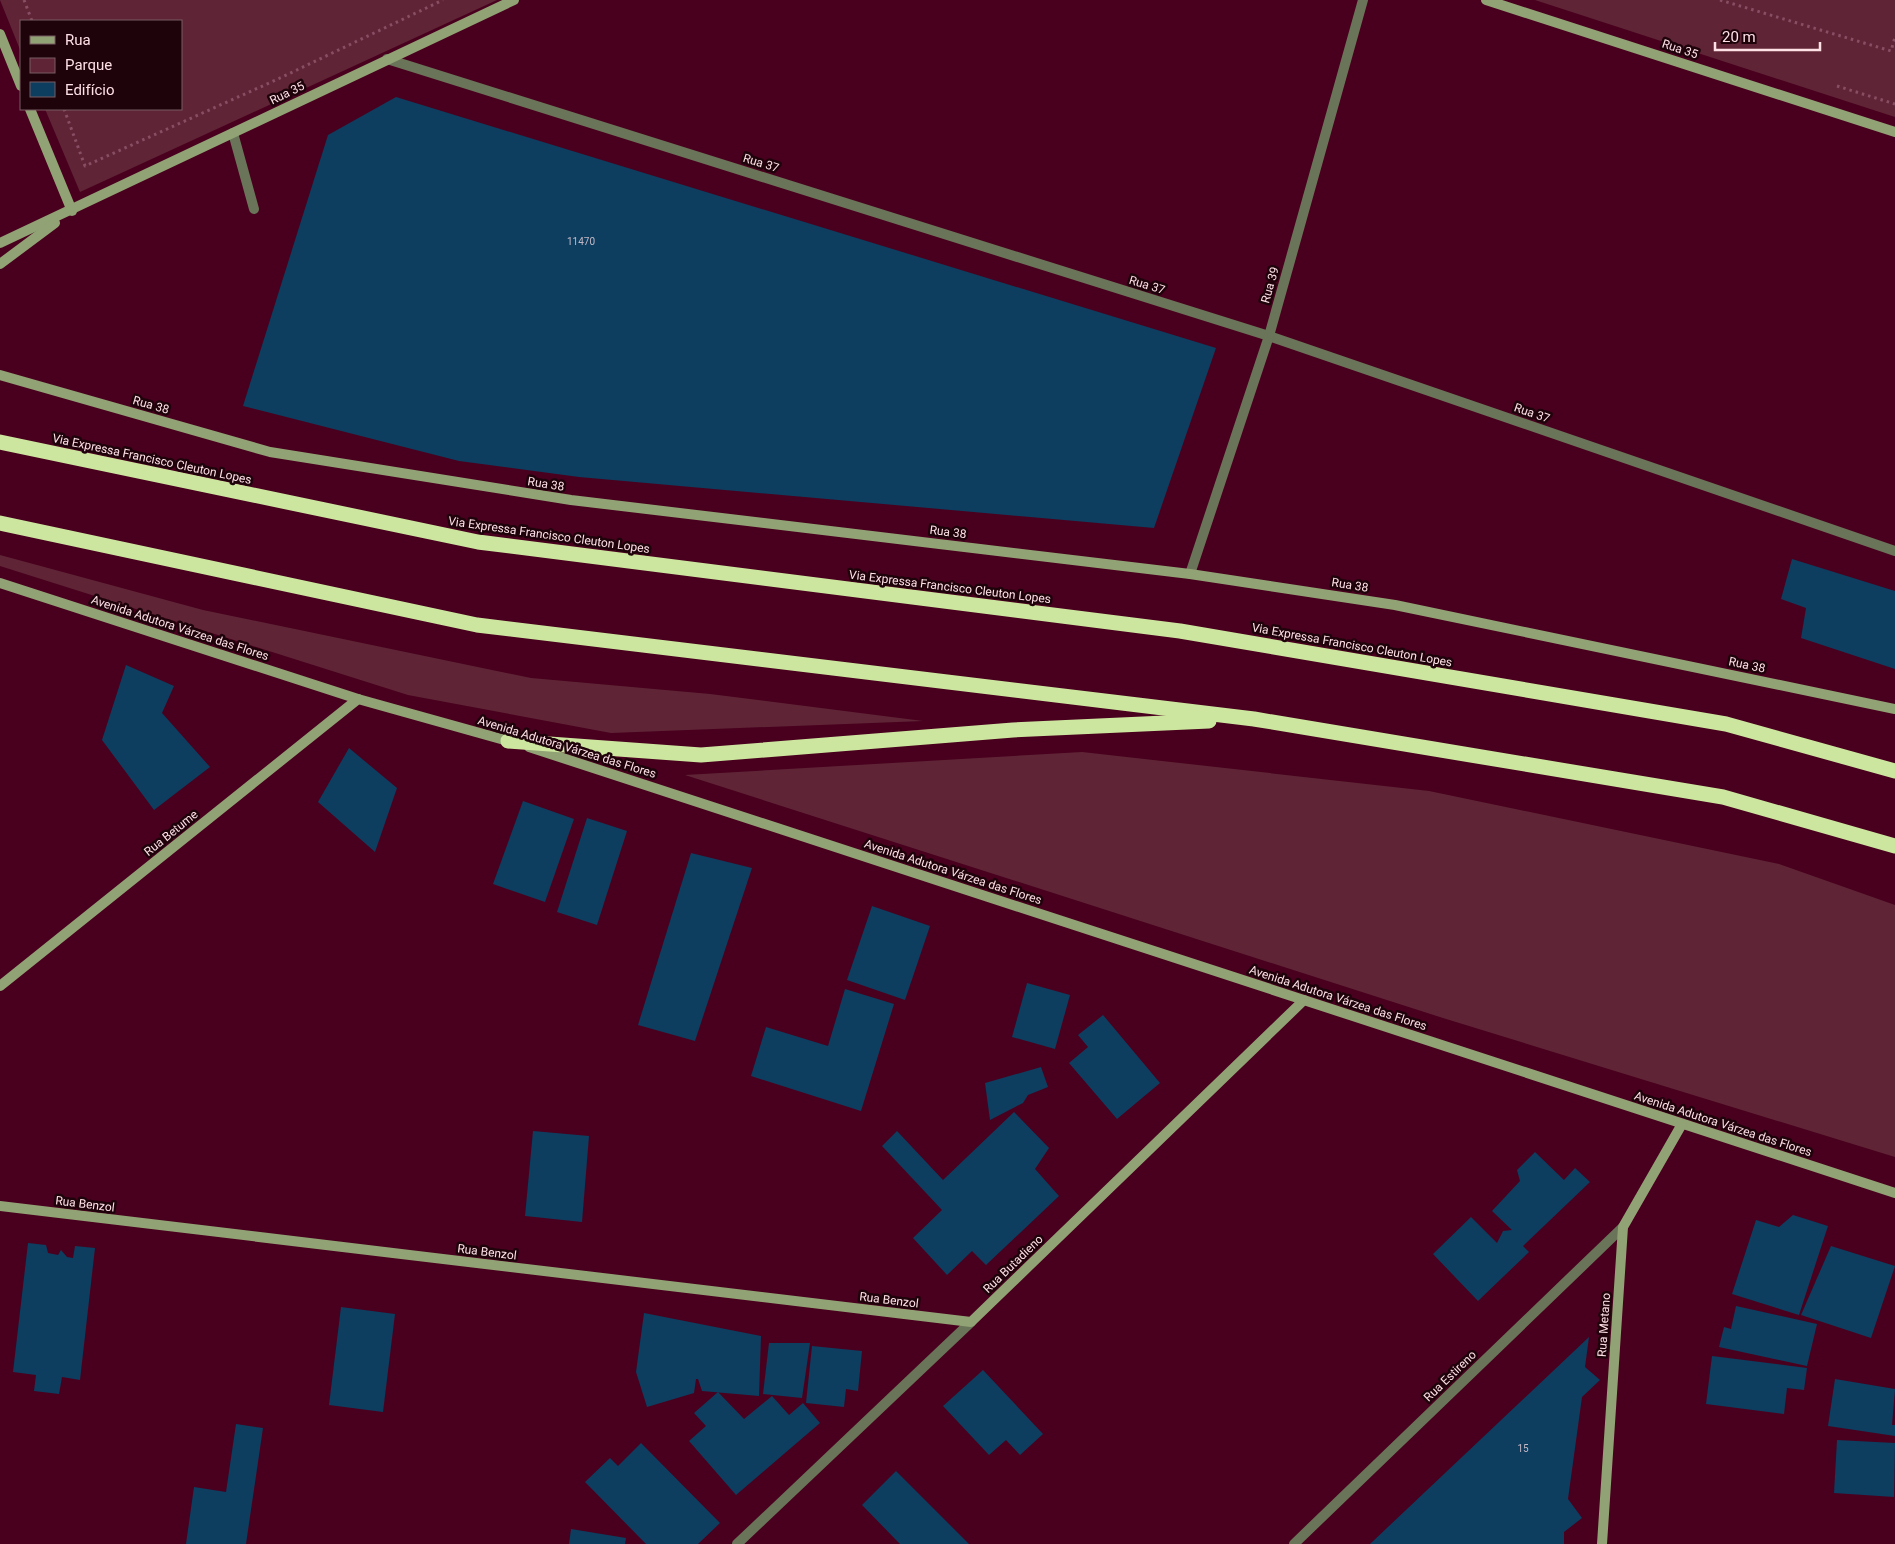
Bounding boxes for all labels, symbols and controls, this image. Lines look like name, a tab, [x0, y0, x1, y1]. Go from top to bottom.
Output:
legend	[20, 20, 182, 110]
scale bar	[1715, 20, 1820, 52]
text: 20 m	[1722, 28, 1756, 46]
text: Rua	[65, 31, 91, 49]
street label: Rua 35	[1660, 37, 1700, 61]
text: Parque	[65, 56, 112, 74]
street label: Rua 35	[267, 78, 307, 107]
text: Edifício	[65, 81, 114, 99]
street label: Rua 37	[741, 151, 781, 175]
house number: 11470	[567, 236, 595, 247]
street label: Rua 39	[1258, 265, 1282, 305]
street label: Rua 37	[1127, 273, 1167, 297]
street label: Rua 38	[131, 393, 171, 417]
street label: Rua 37	[1512, 400, 1552, 426]
street label: Via Expressa Francisco Cleuton Lopes	[51, 431, 253, 487]
street label: Rua 38	[527, 474, 566, 494]
street label: Via Expressa Francisco Cleuton Lopes	[447, 514, 651, 556]
street label: Rua 38	[929, 523, 967, 541]
street label: Via Expressa Francisco Cleuton Lopes	[848, 568, 1052, 606]
street label: Rua 38	[1331, 575, 1370, 595]
street label: Avenida Adutora Várzea das Flores	[90, 593, 270, 663]
street label: Via Expressa Francisco Cleuton Lopes	[1251, 620, 1453, 670]
street label: Rua 38	[1727, 654, 1767, 676]
street label: Avenida Adutora Várzea das Flores	[476, 713, 658, 781]
street label: Rua Betume	[141, 807, 201, 859]
street label: Avenida Adutora Várzea das Flores	[863, 837, 1043, 907]
street label: Avenida Adutora Várzea das Flores	[1248, 963, 1428, 1033]
street label: Avenida Adutora Várzea das Flores	[1633, 1089, 1813, 1159]
street label: Rua Benzol	[55, 1193, 115, 1215]
street label: Rua Butadieno	[980, 1232, 1046, 1296]
street label: Rua Benzol	[457, 1241, 517, 1263]
street label: Rua Benzol	[859, 1289, 919, 1311]
street label: Rua Metano	[1595, 1292, 1613, 1358]
street label: Rua Estireno	[1421, 1348, 1479, 1404]
house number: 15	[1517, 1443, 1529, 1454]

